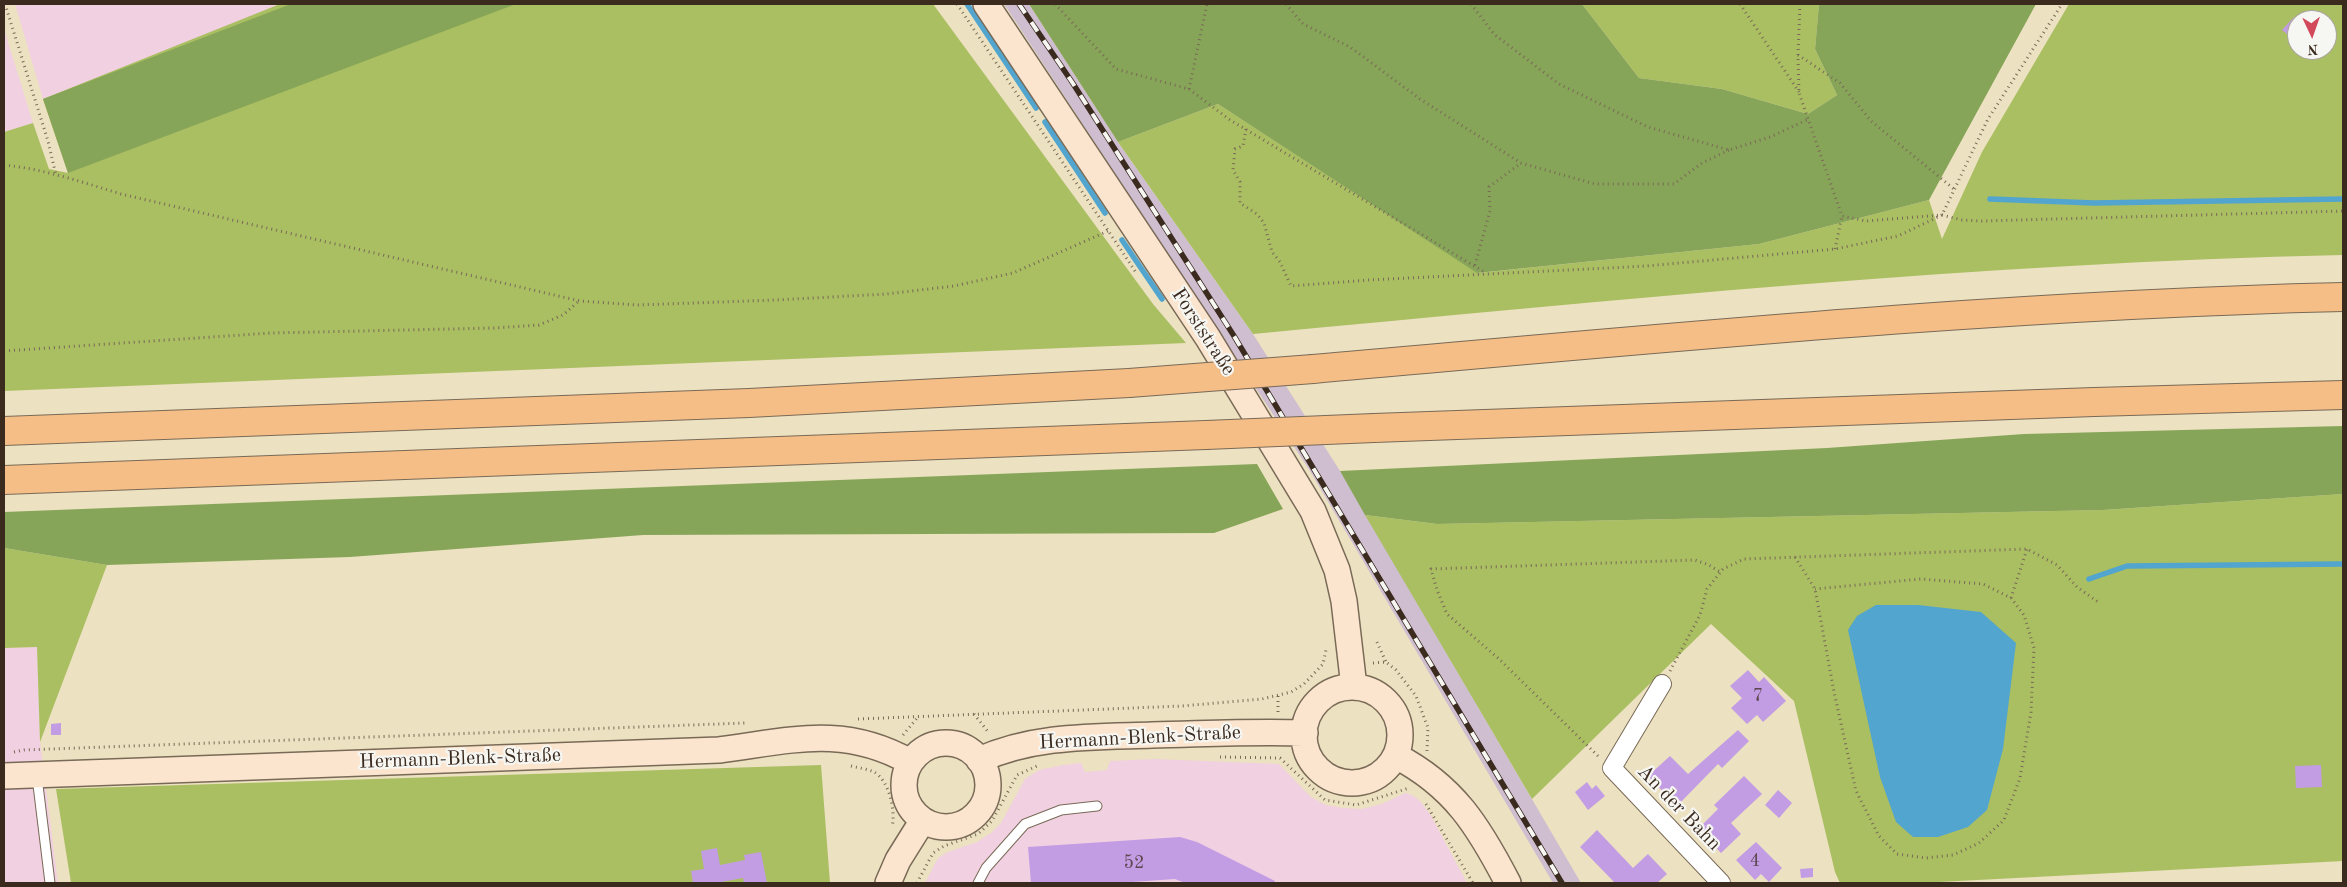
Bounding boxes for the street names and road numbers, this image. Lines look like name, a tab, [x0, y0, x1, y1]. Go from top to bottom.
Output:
street label: Forststraße	[1166, 284, 1240, 380]
street label: Hermann-Blenk-Straße	[1038, 721, 1242, 755]
street label: Hermann-Blenk-Straße	[359, 743, 561, 775]
street label: An der Bahn	[1632, 760, 1726, 856]

